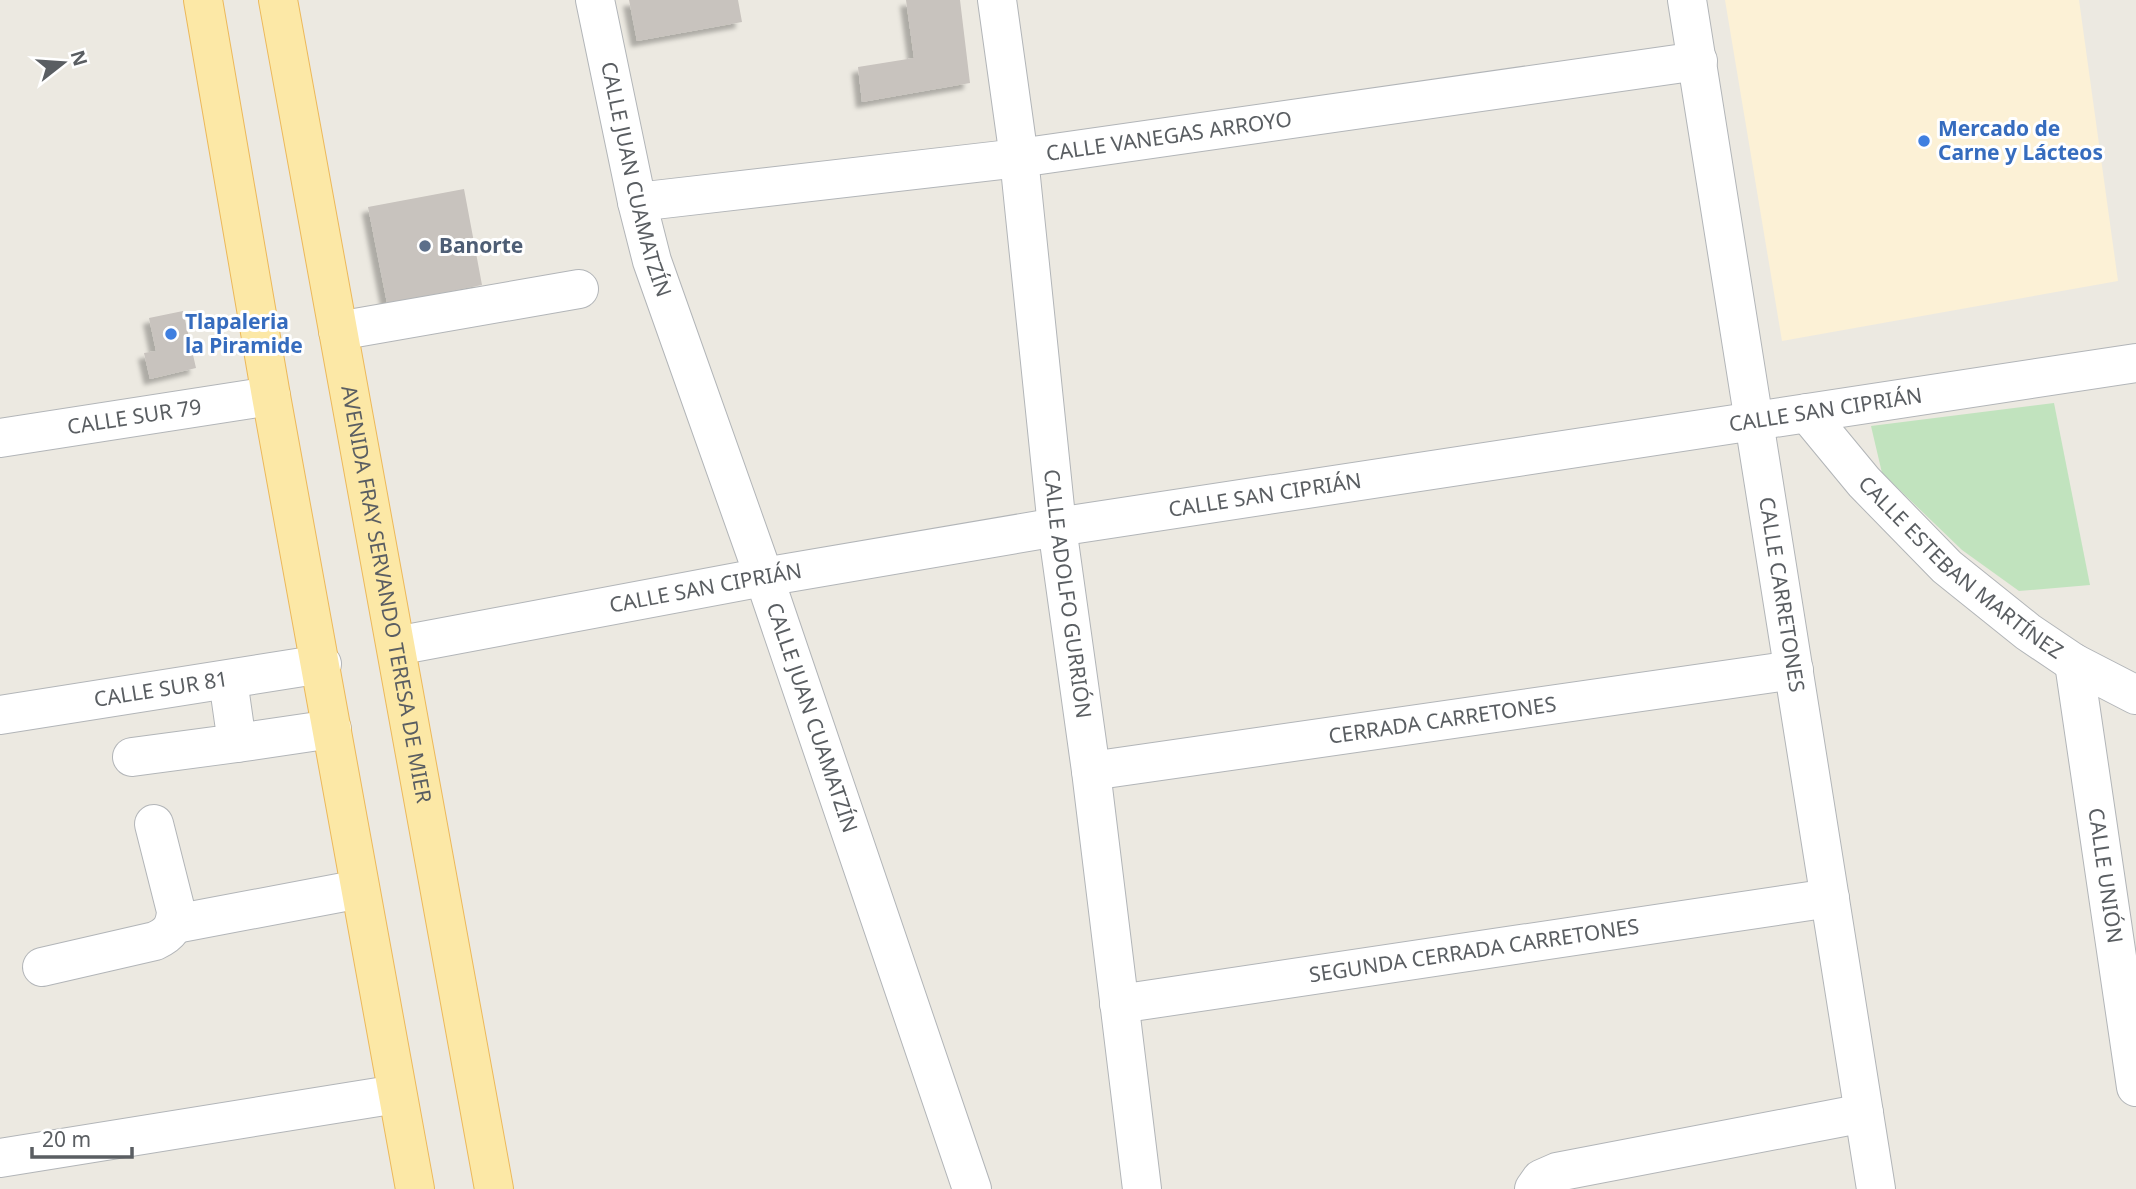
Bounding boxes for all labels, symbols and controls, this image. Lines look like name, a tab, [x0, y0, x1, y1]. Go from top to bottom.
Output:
north arrow	[28, 28, 98, 98]
text: N	[65, 47, 94, 69]
street label: CALLE JUAN CUAMATZÍN	[595, 59, 679, 301]
street label: CALLE VANEGAS ARROYO	[1044, 104, 1294, 167]
place label: Mercado de Carne y Lácteos	[1938, 114, 2103, 166]
marker: Mercado de Carne y Lácteos	[1916, 133, 1932, 149]
place label: Banorte	[439, 231, 523, 259]
marker: Banorte	[417, 238, 433, 254]
place label: Tlapaleria la Piramide	[185, 307, 303, 359]
marker: Tlapaleria la Piramide	[163, 326, 179, 342]
street label: CALLE SAN CIPRIÁN	[1727, 381, 1924, 438]
street label: AVENIDA FRAY SERVANDO TERESA DE MIER	[335, 383, 439, 805]
street label: CALLE SUR 79	[65, 392, 203, 440]
street label: CALLE SAN CIPRIÁN	[1166, 466, 1363, 523]
street label: CALLE ADOLFO GURRIÓN	[1038, 468, 1099, 720]
street label: CALLE ESTEBAN MARTÍNEZ	[1853, 469, 2069, 665]
street label: CALLE CARRETONES	[1753, 495, 1812, 694]
street label: CALLE SAN CIPRIÁN	[607, 556, 804, 619]
street label: CALLE JUAN CUAMATZÍN	[761, 599, 865, 836]
street label: CALLE SUR 81	[92, 664, 230, 713]
street label: CERRADA CARRETONES	[1327, 689, 1558, 750]
street label: CALLE UNIÓN	[2082, 806, 2130, 945]
street label: SEGUNDA CERRADA CARRETONES	[1307, 912, 1641, 988]
scale bar	[32, 1116, 131, 1160]
text: 20 m	[42, 1125, 91, 1153]

